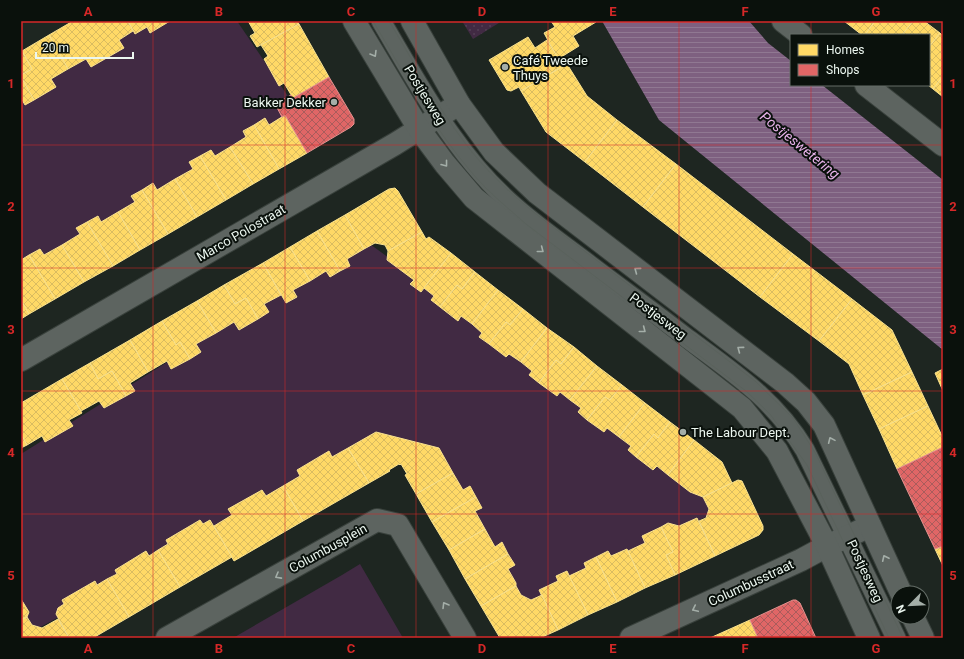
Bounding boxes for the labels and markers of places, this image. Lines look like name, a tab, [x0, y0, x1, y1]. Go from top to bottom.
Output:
place label: Café Tweede Thuys	[513, 53, 588, 83]
marker: Café Tweede Thuys	[500, 62, 510, 72]
place label: Bakker Dekker	[243, 95, 327, 110]
marker: Bakker Dekker	[329, 97, 339, 107]
place label: The Labour Dept.	[691, 425, 790, 440]
marker: The Labour Dept.	[678, 427, 688, 437]

